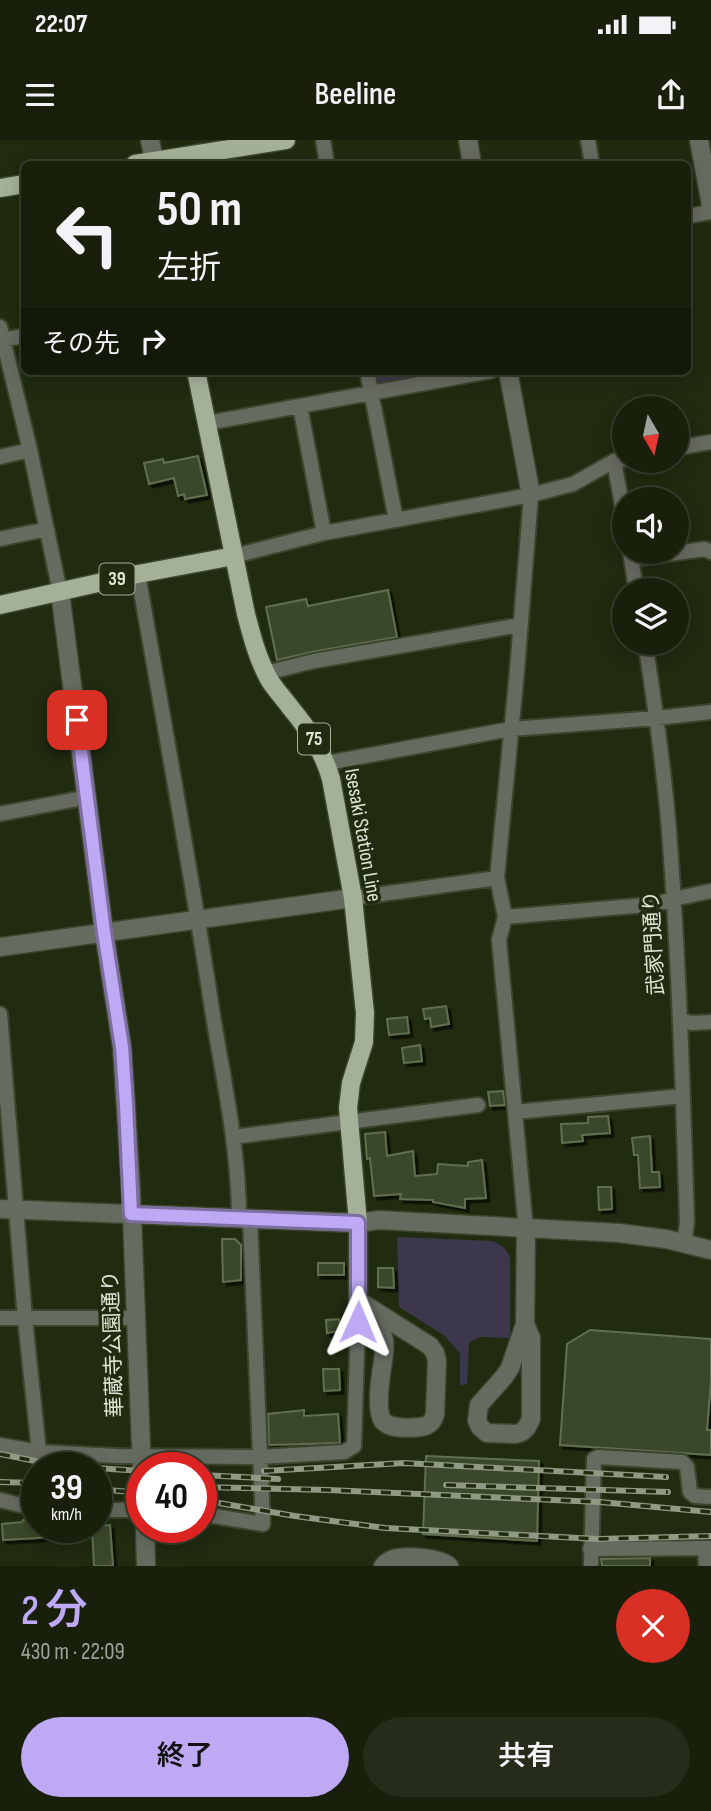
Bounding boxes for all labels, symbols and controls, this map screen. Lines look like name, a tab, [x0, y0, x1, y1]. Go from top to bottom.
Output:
text: 22:07	[35, 9, 87, 40]
text: Beeline	[315, 75, 396, 114]
icon: menu	[21, 76, 59, 114]
icon: share	[652, 76, 690, 114]
text: 50 m	[157, 181, 242, 240]
icon: left	[42, 189, 133, 280]
text: 左折	[157, 249, 221, 288]
icon: right	[134, 322, 172, 360]
text: その先	[42, 329, 120, 360]
north arrow	[612, 396, 690, 472]
map controls	[612, 396, 689, 655]
button: sound	[612, 487, 689, 564]
road number: 39	[100, 564, 134, 594]
button: layers	[612, 578, 689, 655]
pin	[47, 690, 107, 750]
icon: arrive	[58, 701, 96, 739]
road number: 75	[298, 724, 330, 754]
street label: Isesaki Station Line	[339, 766, 387, 904]
street label: 武家門通り	[639, 890, 669, 996]
street label: 華蔵寺公園通り	[98, 1270, 128, 1418]
position arrow	[321, 1285, 395, 1359]
speed limit sign: 40	[126, 1452, 217, 1543]
text: 39	[50, 1467, 83, 1510]
text: km/h	[51, 1504, 82, 1525]
text: 2 分	[21, 1586, 88, 1637]
button: close	[616, 1589, 690, 1663]
text: 430 m · 22:09	[21, 1638, 125, 1666]
button: 終了	[21, 1717, 349, 1797]
button: 共有	[363, 1717, 690, 1797]

